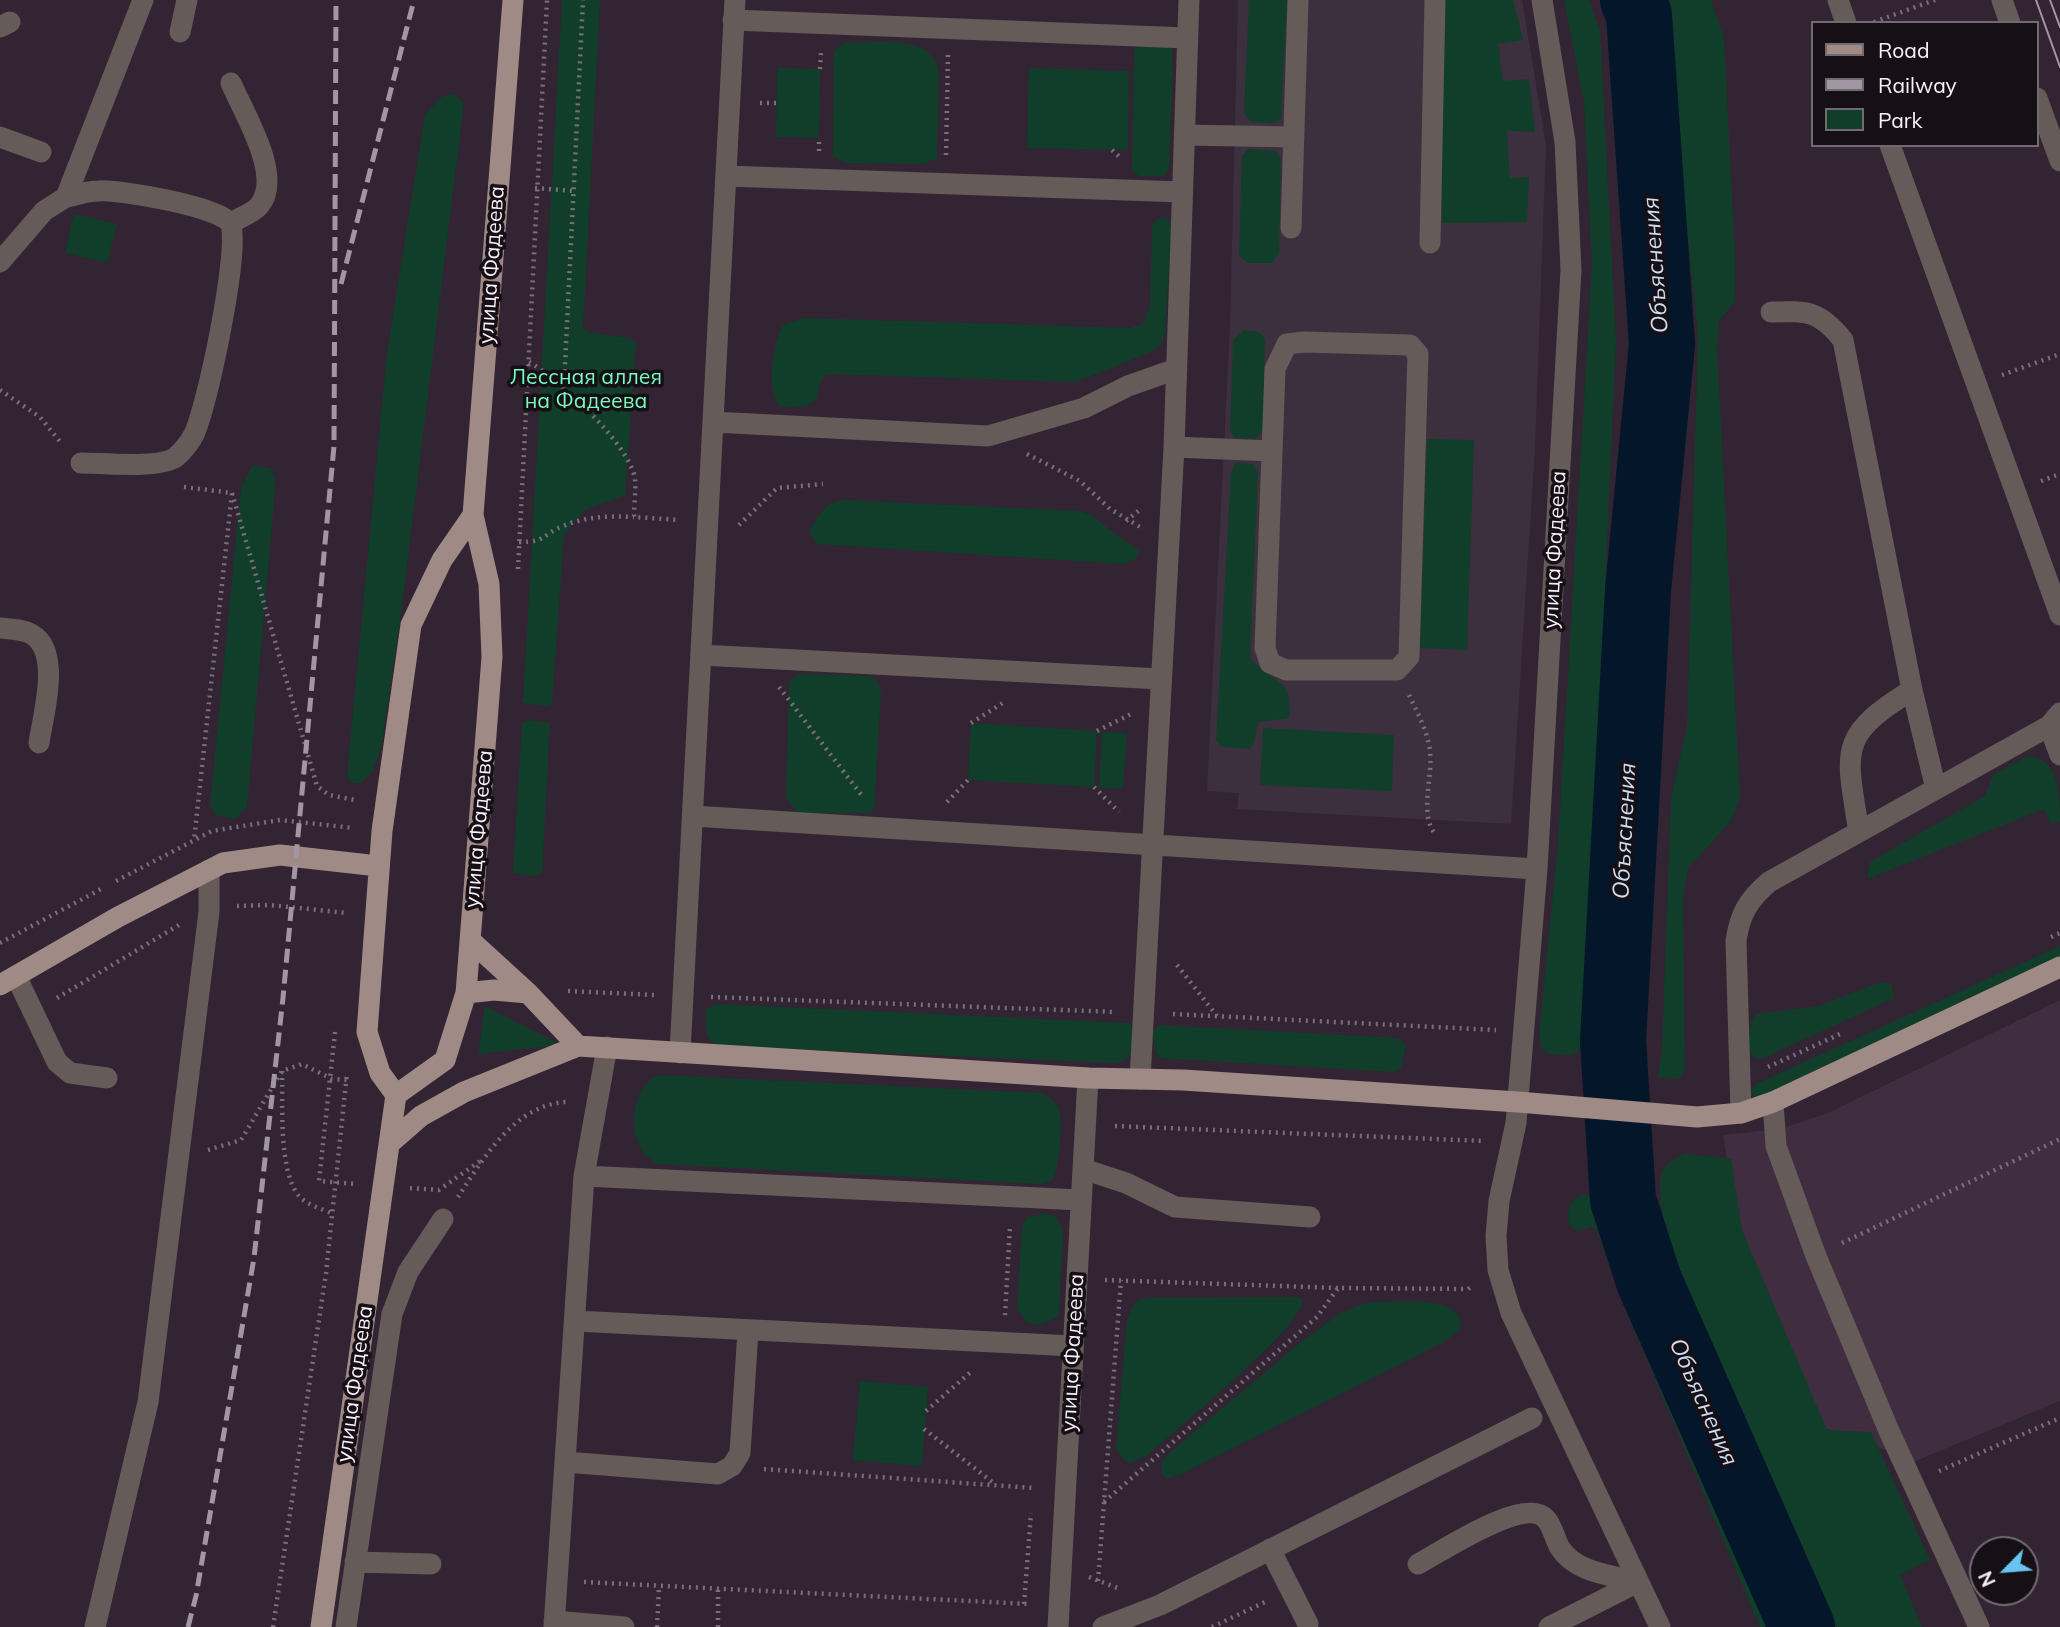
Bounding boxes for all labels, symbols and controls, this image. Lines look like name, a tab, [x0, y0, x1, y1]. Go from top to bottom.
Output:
legend	[1812, 21, 2039, 147]
text: Road	[1878, 37, 1929, 63]
text: Railway	[1878, 72, 1957, 98]
text: Park	[1878, 107, 1922, 133]
street label: улица Фадеева	[474, 185, 510, 345]
water label: Объяснения	[1637, 196, 1675, 334]
park label: Лессная аллея на Фадеева	[510, 365, 662, 415]
street label: улица Фадеева	[1538, 470, 1572, 630]
street label: улица Фадеева	[460, 749, 498, 909]
water label: Объяснения	[1608, 762, 1642, 900]
street label: улица Фадеева	[1056, 1273, 1090, 1433]
street label: улица Фадеева	[332, 1304, 378, 1464]
water label: Объяснения	[1663, 1334, 1743, 1470]
north arrow	[1969, 1536, 2039, 1606]
text: N	[1973, 1567, 2001, 1591]

